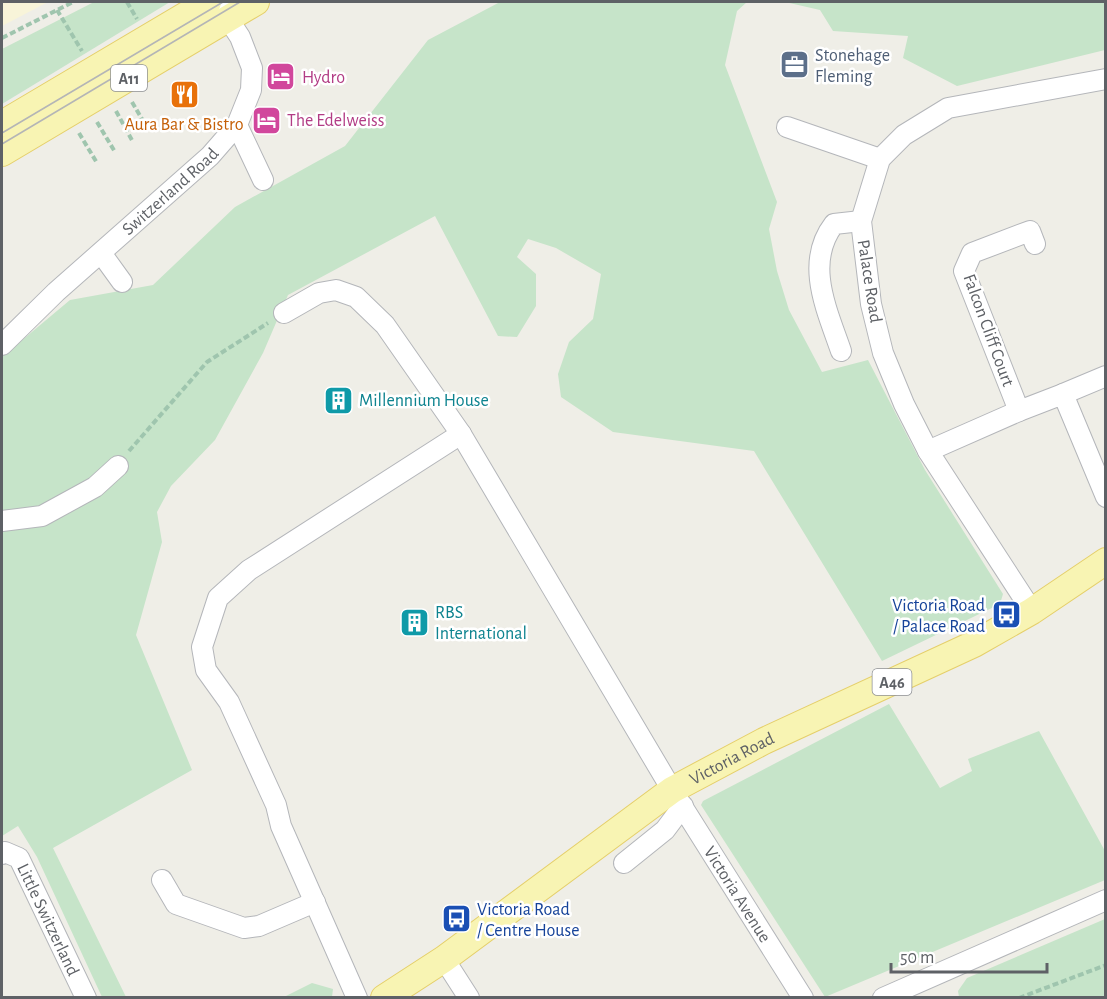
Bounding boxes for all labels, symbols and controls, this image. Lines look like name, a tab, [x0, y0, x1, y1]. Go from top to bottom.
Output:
place label: Stonehage Fleming	[815, 47, 890, 86]
office icon: Stonehage Fleming	[778, 49, 810, 81]
hotel icon: Hydro	[265, 61, 297, 93]
road number: A11	[111, 65, 147, 91]
place label: Hydro	[302, 69, 345, 87]
restaurant icon: Aura Bar & Bistro	[168, 79, 200, 111]
hotel icon: The Edelweiss	[250, 104, 282, 136]
place label: The Edelweiss	[287, 112, 384, 130]
place label: Aura Bar & Bistro	[124, 116, 244, 134]
street label: Switzerland Road	[119, 145, 223, 239]
street label: Palace Road	[854, 238, 884, 324]
street label: Falcon Cliff Court	[959, 272, 1017, 389]
building icon: Millennium House	[322, 384, 354, 416]
place label: Millennium House	[359, 392, 489, 410]
place label: Victoria Road / Palace Road	[892, 597, 985, 636]
bus stop icon: Victoria Road / Palace Road	[990, 599, 1022, 631]
place label: RBS International	[435, 604, 527, 643]
building icon: RBS International	[398, 606, 430, 638]
road number: A46	[872, 669, 912, 695]
street label: Victoria Road	[687, 730, 777, 789]
street label: Victoria Avenue	[700, 844, 774, 946]
street label: Little Switzerland	[13, 861, 82, 979]
place label: Victoria Road / Centre House	[477, 901, 579, 940]
bus stop icon: Victoria Road / Centre House	[440, 903, 472, 935]
scale bar	[891, 936, 1047, 974]
text: 50 m	[900, 949, 934, 967]

